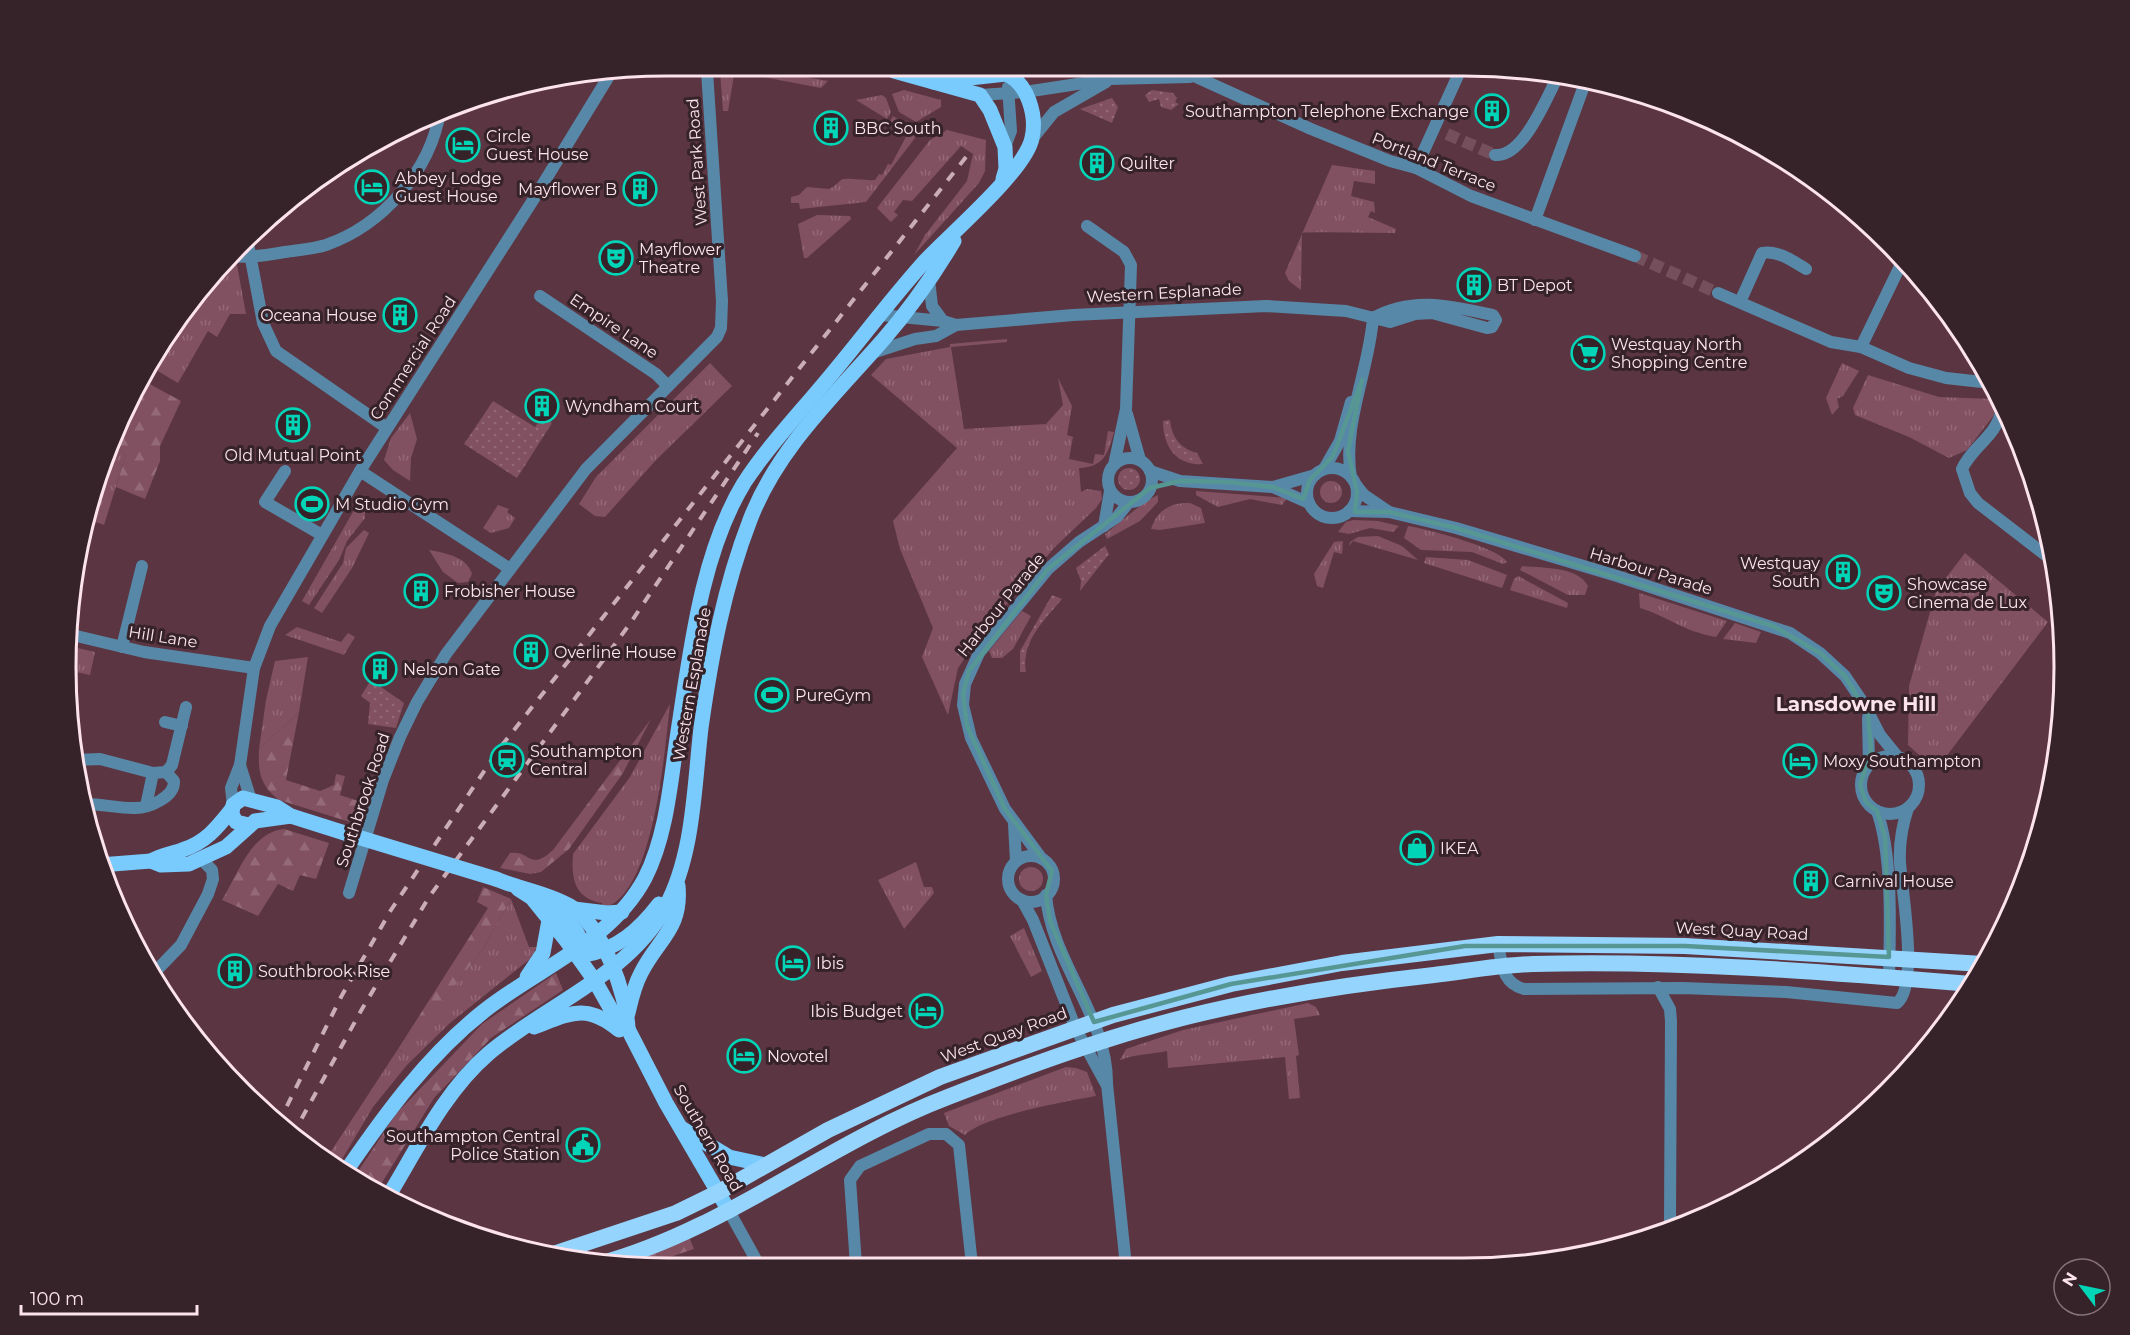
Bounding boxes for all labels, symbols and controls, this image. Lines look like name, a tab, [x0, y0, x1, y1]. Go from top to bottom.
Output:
building icon: Southampton Telephone Exchange	[1474, 93, 1510, 129]
street label: West Park Road	[683, 98, 711, 226]
place label: Southampton Telephone Exchange	[1185, 102, 1469, 121]
building icon: BBC South	[813, 110, 849, 146]
place label: BBC South	[854, 119, 942, 138]
hotel icon: Circle Guest House	[445, 127, 481, 163]
place label: Circle Guest House	[486, 127, 589, 164]
street label: Portland Terrace	[1369, 128, 1499, 196]
building icon: Quilter	[1079, 145, 1115, 181]
place label: Quilter	[1120, 154, 1175, 173]
hotel icon: Abbey Lodge Guest House	[354, 169, 390, 205]
place label: Abbey Lodge Guest House	[395, 169, 501, 206]
building icon: Mayflower B	[622, 171, 658, 207]
place label: Mayflower B	[518, 180, 617, 199]
theatre icon: Mayflower Theatre	[598, 240, 634, 276]
place label: Mayflower Theatre	[639, 240, 722, 277]
building icon: BT Depot	[1456, 267, 1492, 303]
place label: BT Depot	[1497, 276, 1573, 295]
street label: Western Esplanade	[1086, 279, 1242, 307]
street label: Empire Lane	[566, 290, 662, 362]
street label: Commercial Road	[366, 293, 460, 423]
building icon: Oceana House	[382, 297, 418, 333]
place label: Oceana House	[260, 306, 377, 325]
supermarket icon: Westquay North Shopping Centre	[1570, 335, 1606, 371]
place label: Westquay North Shopping Centre	[1611, 335, 1748, 372]
building icon: Wyndham Court	[524, 388, 560, 424]
place label: Wyndham Court	[565, 397, 700, 416]
building icon: Old Mutual Point	[275, 407, 311, 443]
place label: Old Mutual Point	[225, 446, 362, 465]
sports icon: M Studio Gym	[294, 486, 330, 522]
place label: M Studio Gym	[335, 495, 449, 514]
street label: Harbour Parade	[1587, 543, 1715, 599]
street label: Harbour Parade	[954, 550, 1048, 660]
place label: Westquay South	[1740, 554, 1820, 591]
building icon: Westquay South	[1825, 554, 1861, 590]
building icon: Frobisher House	[403, 573, 439, 609]
theatre icon: Showcase Cinema de Lux	[1866, 575, 1902, 611]
place label: Showcase Cinema de Lux	[1907, 575, 2027, 612]
place label: Frobisher House	[444, 582, 576, 601]
street label: Western Esplanade	[669, 606, 715, 762]
street label: Hill Lane	[127, 622, 199, 652]
building icon: Overline House	[513, 634, 549, 670]
place label: Overline House	[554, 643, 676, 662]
building icon: Nelson Gate	[362, 651, 398, 687]
place label: Nelson Gate	[403, 660, 501, 679]
sports icon: PureGym	[754, 677, 790, 713]
place label: PureGym	[795, 686, 871, 705]
district label: Lansdowne Hill	[1776, 692, 1936, 716]
street label: Southbrook Road	[332, 730, 394, 870]
station icon: Southampton Central	[489, 742, 525, 778]
place label: Southampton Central	[530, 742, 642, 779]
hotel icon: Moxy Southampton	[1782, 743, 1818, 779]
place label: Moxy Southampton	[1823, 752, 1981, 771]
shop icon: IKEA	[1399, 830, 1435, 866]
place label: IKEA	[1440, 839, 1479, 858]
building icon: Carnival House	[1793, 863, 1829, 899]
place label: Carnival House	[1834, 872, 1954, 891]
street label: West Quay Road	[1675, 918, 1809, 944]
hotel icon: Ibis	[775, 945, 811, 981]
building icon: Southbrook Rise	[217, 953, 253, 989]
place label: Ibis	[816, 954, 844, 973]
place label: Southbrook Rise	[258, 962, 390, 981]
hotel icon: Ibis Budget	[908, 993, 944, 1029]
place label: Ibis Budget	[810, 1002, 903, 1021]
street label: West Quay Road	[938, 1003, 1070, 1067]
hotel icon: Novotel	[726, 1038, 762, 1074]
place label: Novotel	[767, 1047, 828, 1066]
street label: Southern Road	[670, 1081, 746, 1195]
place label: Southampton Central Police Station	[386, 1127, 560, 1164]
public building icon: Southampton Central Police Station	[565, 1127, 601, 1163]
north arrow	[2052, 1257, 2112, 1317]
text: N	[2058, 1269, 2081, 1290]
scale bar	[21, 1278, 196, 1316]
text: 100 m	[30, 1288, 84, 1310]

